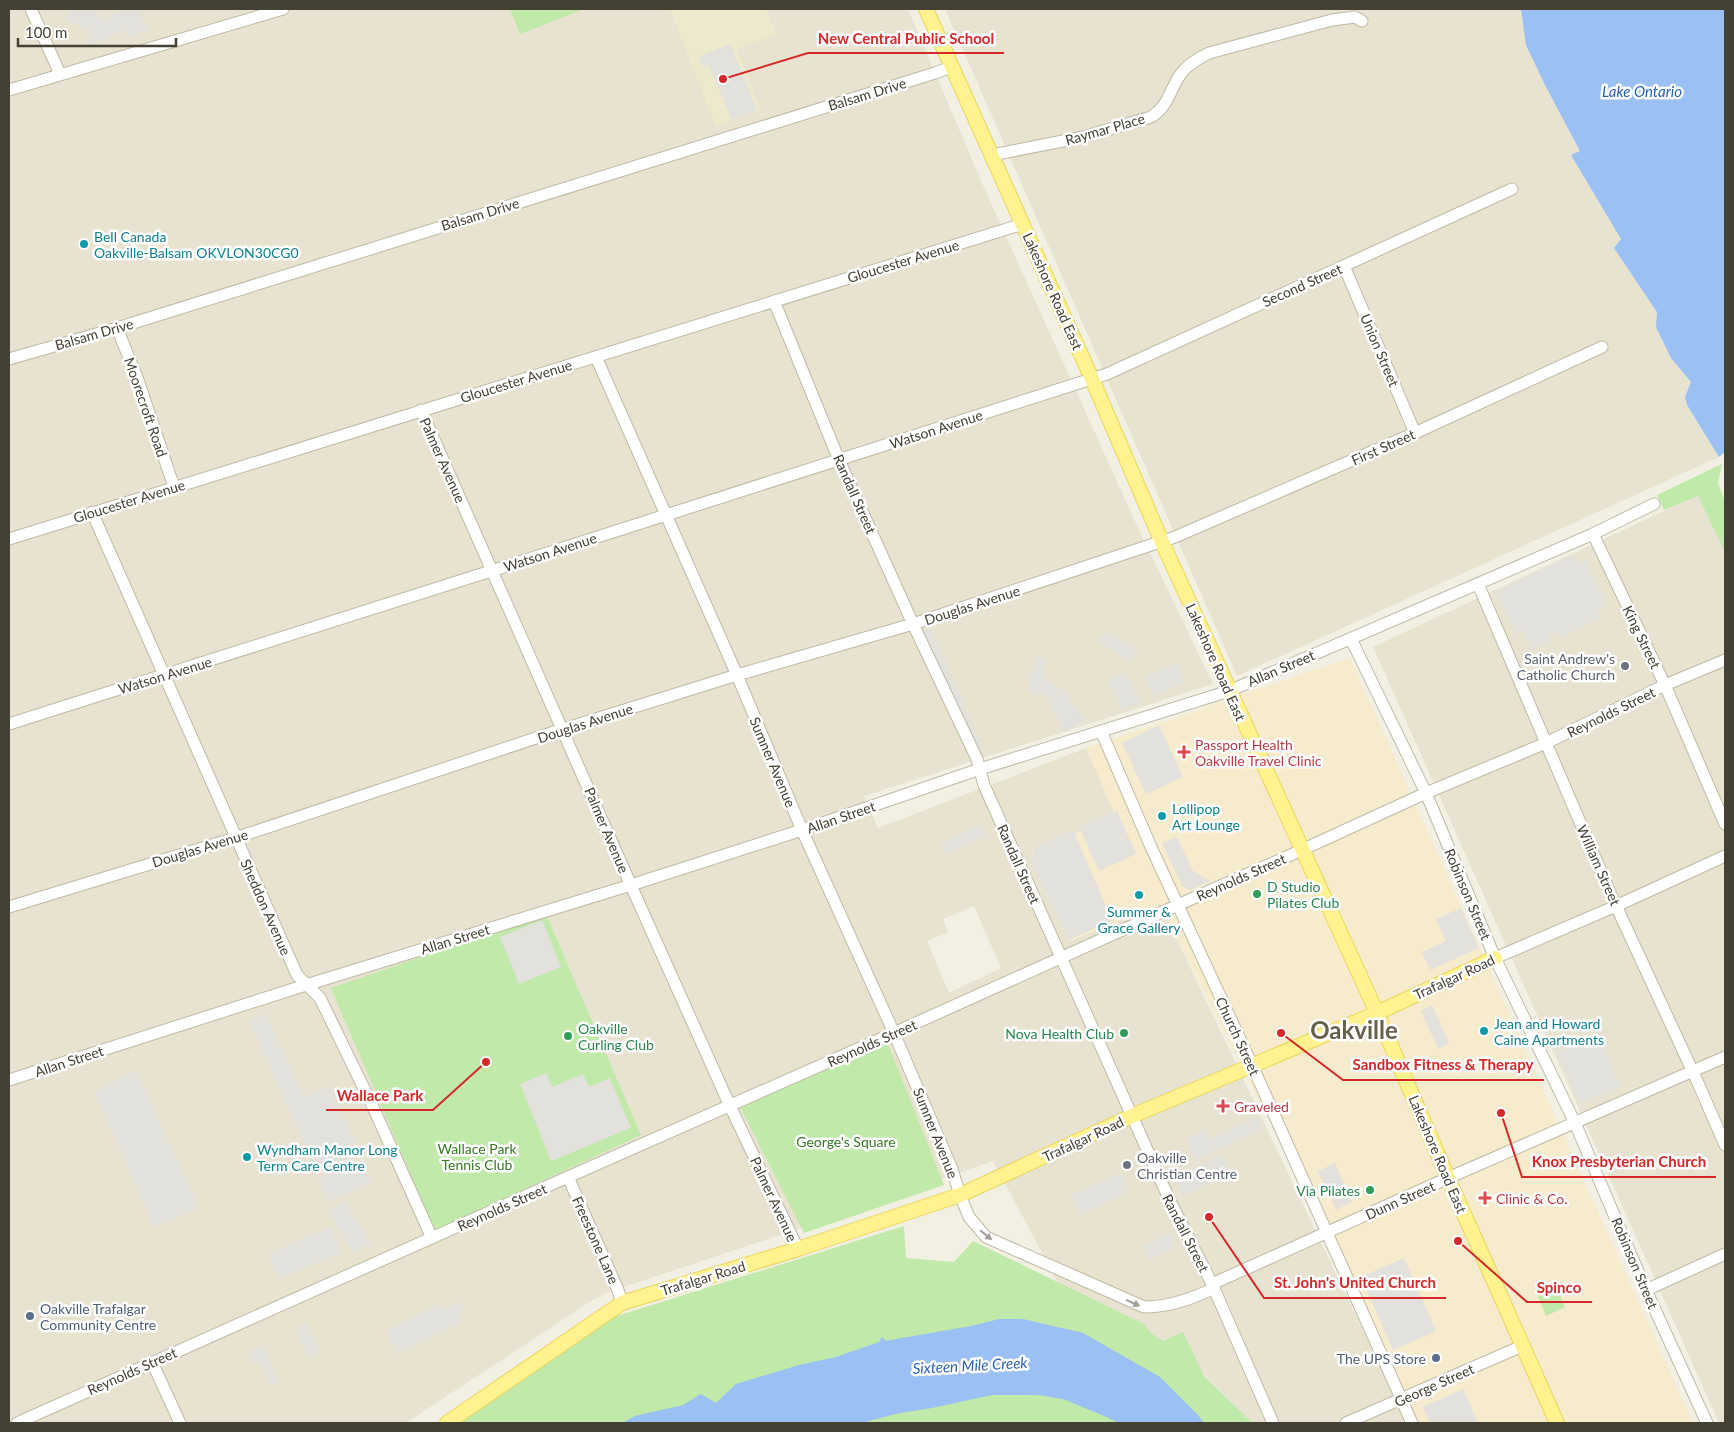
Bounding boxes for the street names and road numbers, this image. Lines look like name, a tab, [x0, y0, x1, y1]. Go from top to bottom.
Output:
street label: Balsam Drive	[826, 74, 908, 114]
street label: Raymar Place	[1063, 110, 1147, 148]
street label: Balsam Drive	[439, 194, 521, 234]
street label: Lakeshore Road East	[1020, 230, 1086, 352]
street label: Gloucester Avenue	[845, 236, 961, 286]
street label: Second Street	[1259, 260, 1345, 310]
street label: Union Street	[1357, 311, 1403, 389]
street label: Balsam Drive	[53, 315, 135, 353]
street label: Moorecroft Road	[121, 355, 171, 459]
street label: Gloucester Avenue	[458, 356, 574, 406]
street label: Watson Avenue	[887, 406, 985, 452]
street label: Palmer Avenue	[417, 415, 469, 505]
street label: First Street	[1349, 425, 1417, 469]
street label: Randall Street	[830, 452, 880, 536]
street label: Gloucester Avenue	[71, 476, 187, 526]
street label: Watson Avenue	[501, 529, 599, 575]
street label: Douglas Avenue	[922, 582, 1022, 628]
street label: Lakeshore Road East	[1183, 601, 1249, 723]
street label: King Street	[1619, 603, 1665, 671]
street label: Allan Street	[1245, 646, 1317, 690]
street label: Watson Avenue	[116, 653, 214, 697]
street label: Reynolds Street	[1564, 683, 1658, 741]
street label: Douglas Avenue	[535, 700, 635, 746]
street label: Sumner Avenue	[746, 714, 800, 810]
street label: Palmer Avenue	[581, 785, 633, 875]
street label: Allan Street	[805, 797, 877, 837]
street label: Randall Street	[994, 822, 1044, 906]
street label: William Street	[1574, 822, 1624, 908]
street label: Douglas Avenue	[150, 825, 250, 871]
street label: Robinson Street	[1441, 846, 1495, 942]
street label: Reynolds Street	[1194, 850, 1288, 904]
street label: Sheddon Avenue	[237, 856, 295, 958]
street label: Allan Street	[418, 920, 492, 958]
street label: Trafalgar Road	[1411, 951, 1497, 1003]
street label: Church Street	[1212, 994, 1264, 1078]
street label: Reynolds Street	[825, 1016, 919, 1070]
street label: Allan Street	[32, 1042, 106, 1080]
street label: Sumner Avenue	[910, 1085, 962, 1181]
street label: Lakeshore Road East	[1405, 1092, 1471, 1216]
street label: Trafalgar Road	[1040, 1113, 1126, 1165]
street label: Palmer Avenue	[747, 1154, 801, 1244]
street label: Dunn Street	[1363, 1177, 1437, 1223]
street label: Reynolds Street	[455, 1180, 549, 1234]
street label: Randall Street	[1159, 1191, 1213, 1275]
street label: Freestone Lane	[569, 1194, 623, 1286]
street label: Robinson Street	[1608, 1215, 1662, 1311]
street label: Trafalgar Road	[659, 1257, 747, 1299]
street label: Reynolds Street	[85, 1344, 179, 1398]
street label: George Street	[1392, 1360, 1476, 1410]

